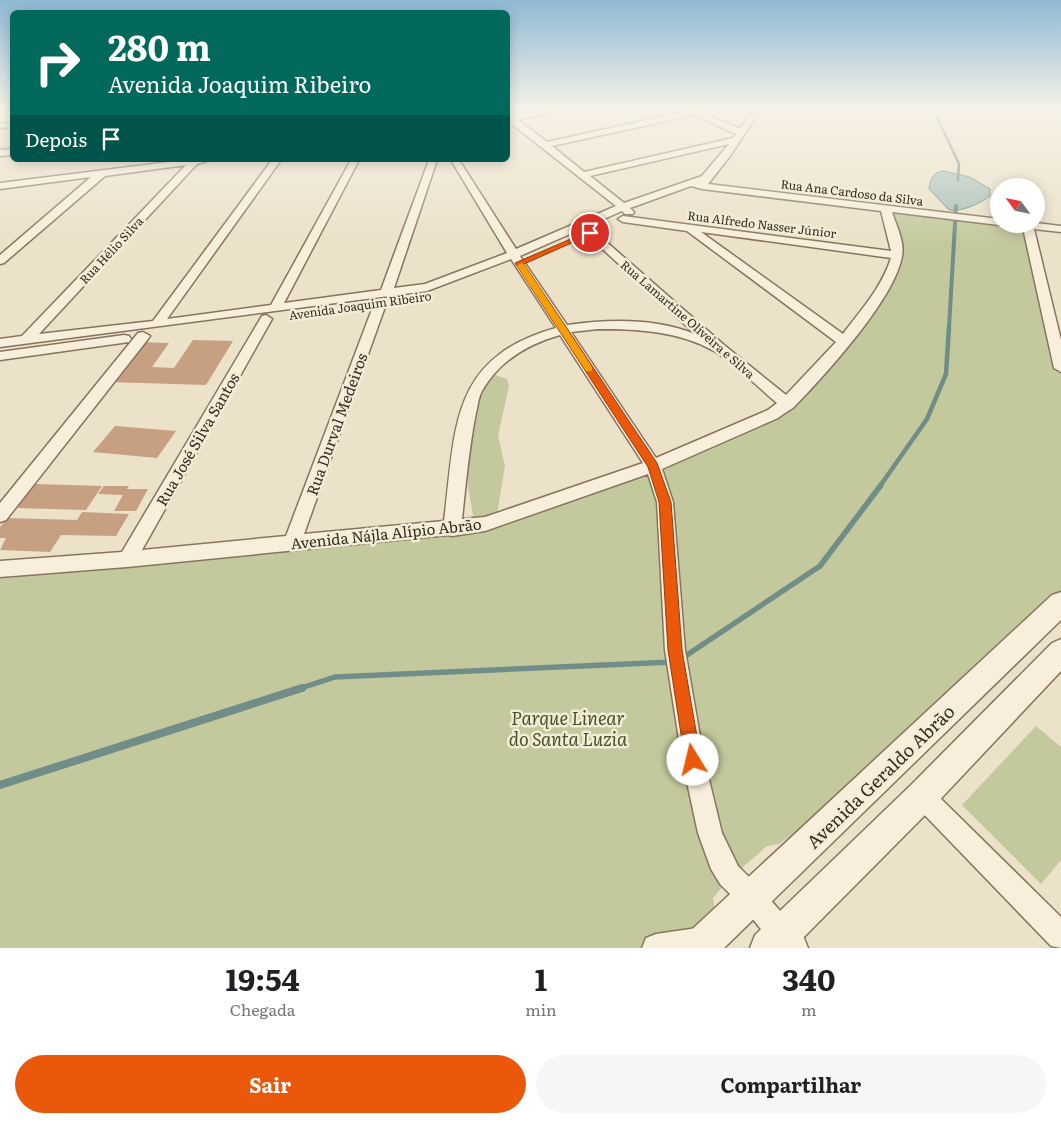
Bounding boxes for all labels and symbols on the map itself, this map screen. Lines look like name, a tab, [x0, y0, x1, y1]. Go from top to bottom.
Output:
street label: Rua Ana Cardoso da Silva	[780, 174, 925, 210]
north arrow	[990, 178, 1045, 232]
street label: Rua Alfredo Nasser Júnior	[687, 206, 838, 242]
street label: Rua Hélio Silva	[75, 212, 147, 288]
pin	[569, 212, 611, 254]
street label: Rua Lamartine Oliveira e Silva	[617, 256, 759, 383]
street label: Avenida Joaquim Ribeiro	[288, 286, 432, 324]
street label: Rua Durval Medeiros	[299, 349, 373, 499]
street label: Rua José Silva Santos	[149, 368, 245, 510]
street label: Avenida Nájla Alípio Abrão	[289, 512, 483, 554]
street label: Avenida Geraldo Abrão	[800, 698, 960, 854]
park label: Parque Linear do Santa Luzia	[509, 704, 628, 752]
position arrow	[666, 733, 718, 785]

